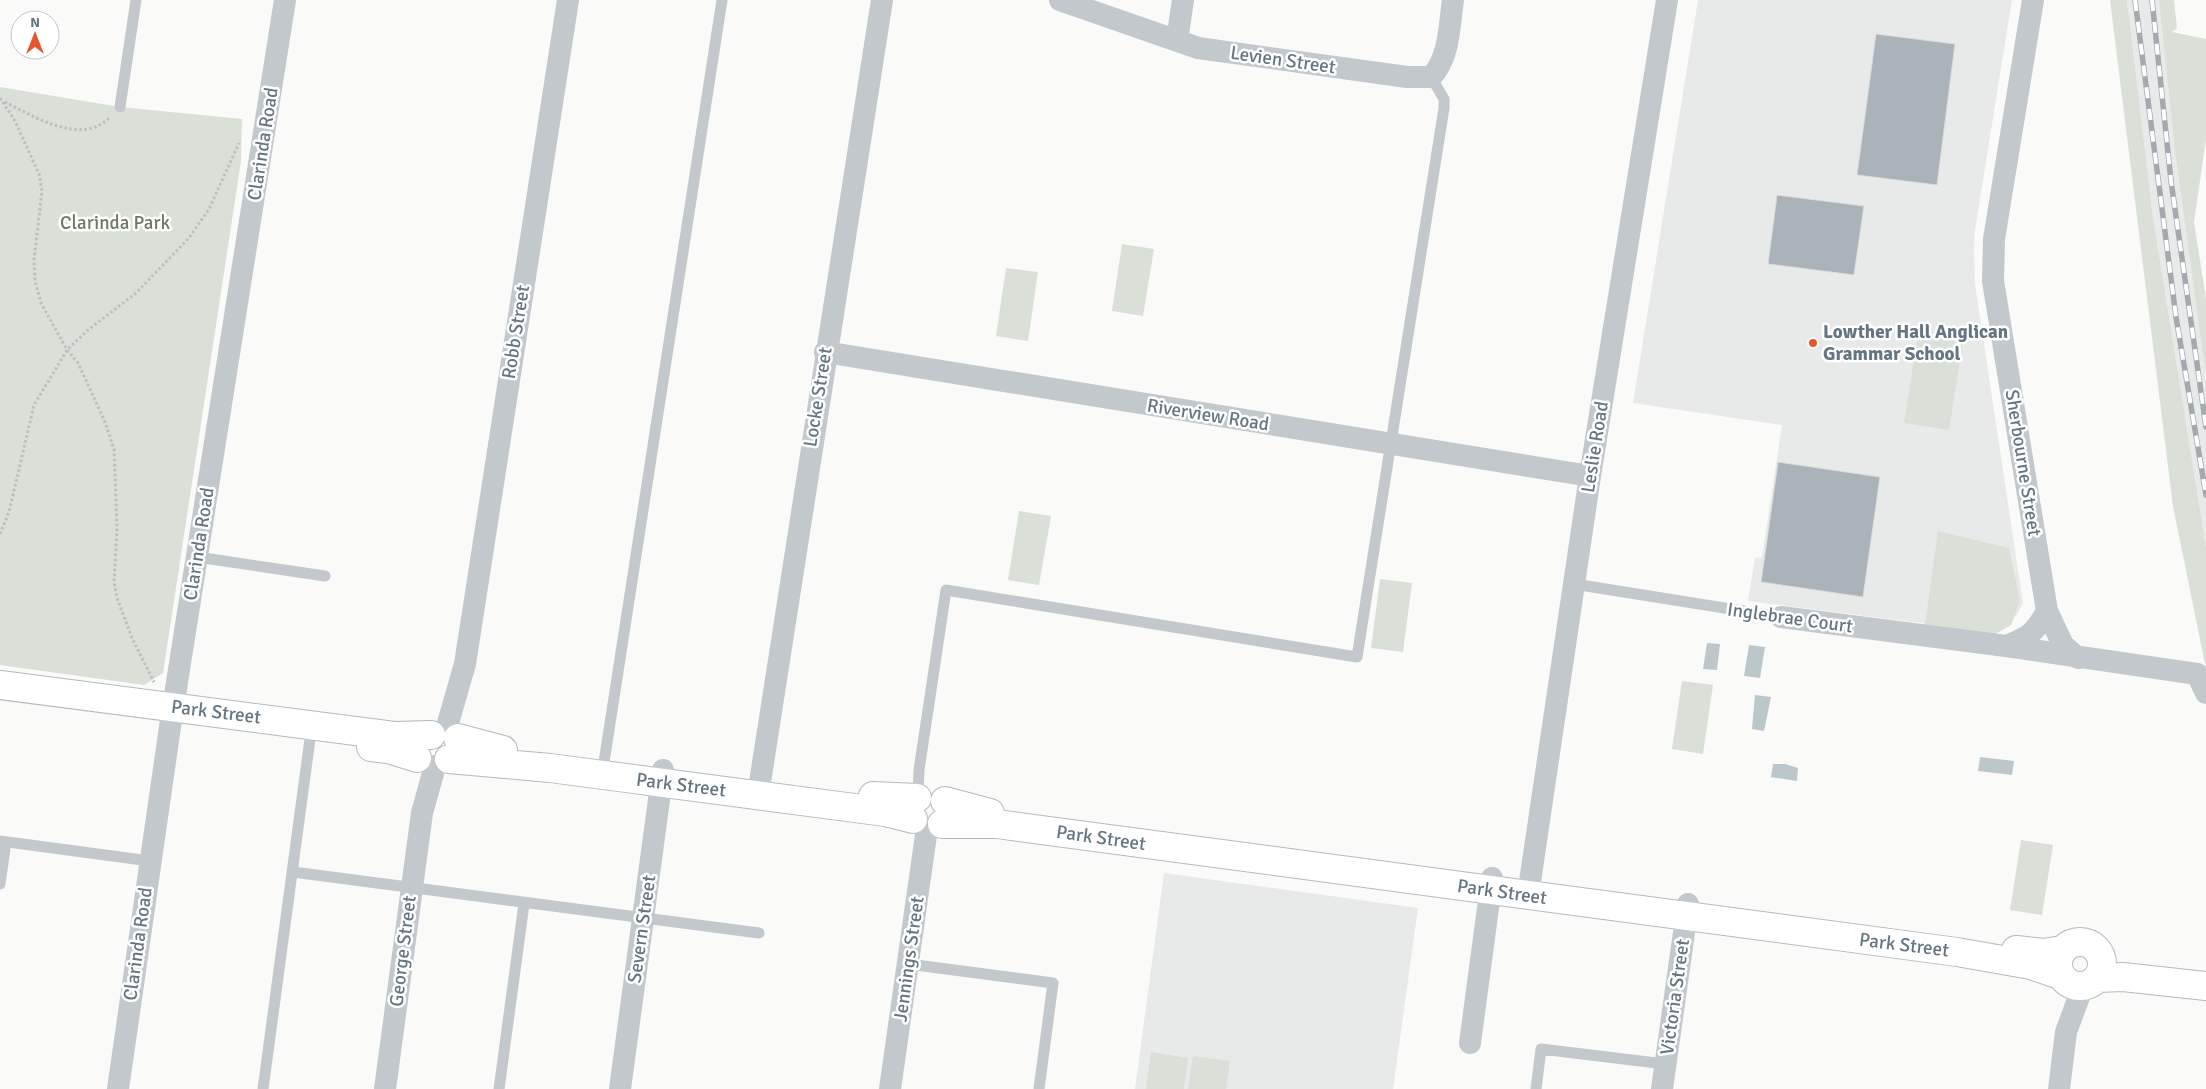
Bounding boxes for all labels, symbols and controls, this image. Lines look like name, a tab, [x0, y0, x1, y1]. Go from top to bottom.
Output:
north arrow	[10, 10, 60, 60]
text: N	[30, 14, 40, 31]
street label: Levien Street	[1229, 41, 1337, 79]
street label: Clarinda Road	[242, 86, 284, 202]
park label: Clarinda Park	[60, 211, 170, 235]
street label: Robb Street	[497, 283, 535, 381]
place label: Lowther Hall Anglican Grammar School	[1823, 320, 2008, 366]
marker: Lowther Hall Anglican Grammar School	[1807, 337, 1819, 349]
street label: Locke Street	[798, 345, 838, 449]
street label: Sherbourne Street	[2000, 388, 2047, 538]
street label: Riverview Road	[1145, 394, 1271, 436]
street label: Leslie Road	[1576, 400, 1614, 494]
street label: Clarinda Road	[178, 486, 220, 602]
street label: Inglebrae Court	[1726, 597, 1855, 639]
street label: Park Street	[170, 695, 263, 729]
street label: Park Street	[635, 768, 728, 802]
street label: Park Street	[1055, 820, 1148, 856]
street label: Severn Street	[623, 873, 662, 985]
street label: Park Street	[1456, 874, 1549, 910]
street label: Clarinda Road	[118, 886, 158, 1002]
street label: George Street	[384, 894, 422, 1008]
street label: Jennings Street	[888, 894, 930, 1023]
street label: Park Street	[1858, 928, 1951, 962]
street label: Victoria Street	[1655, 937, 1695, 1057]

